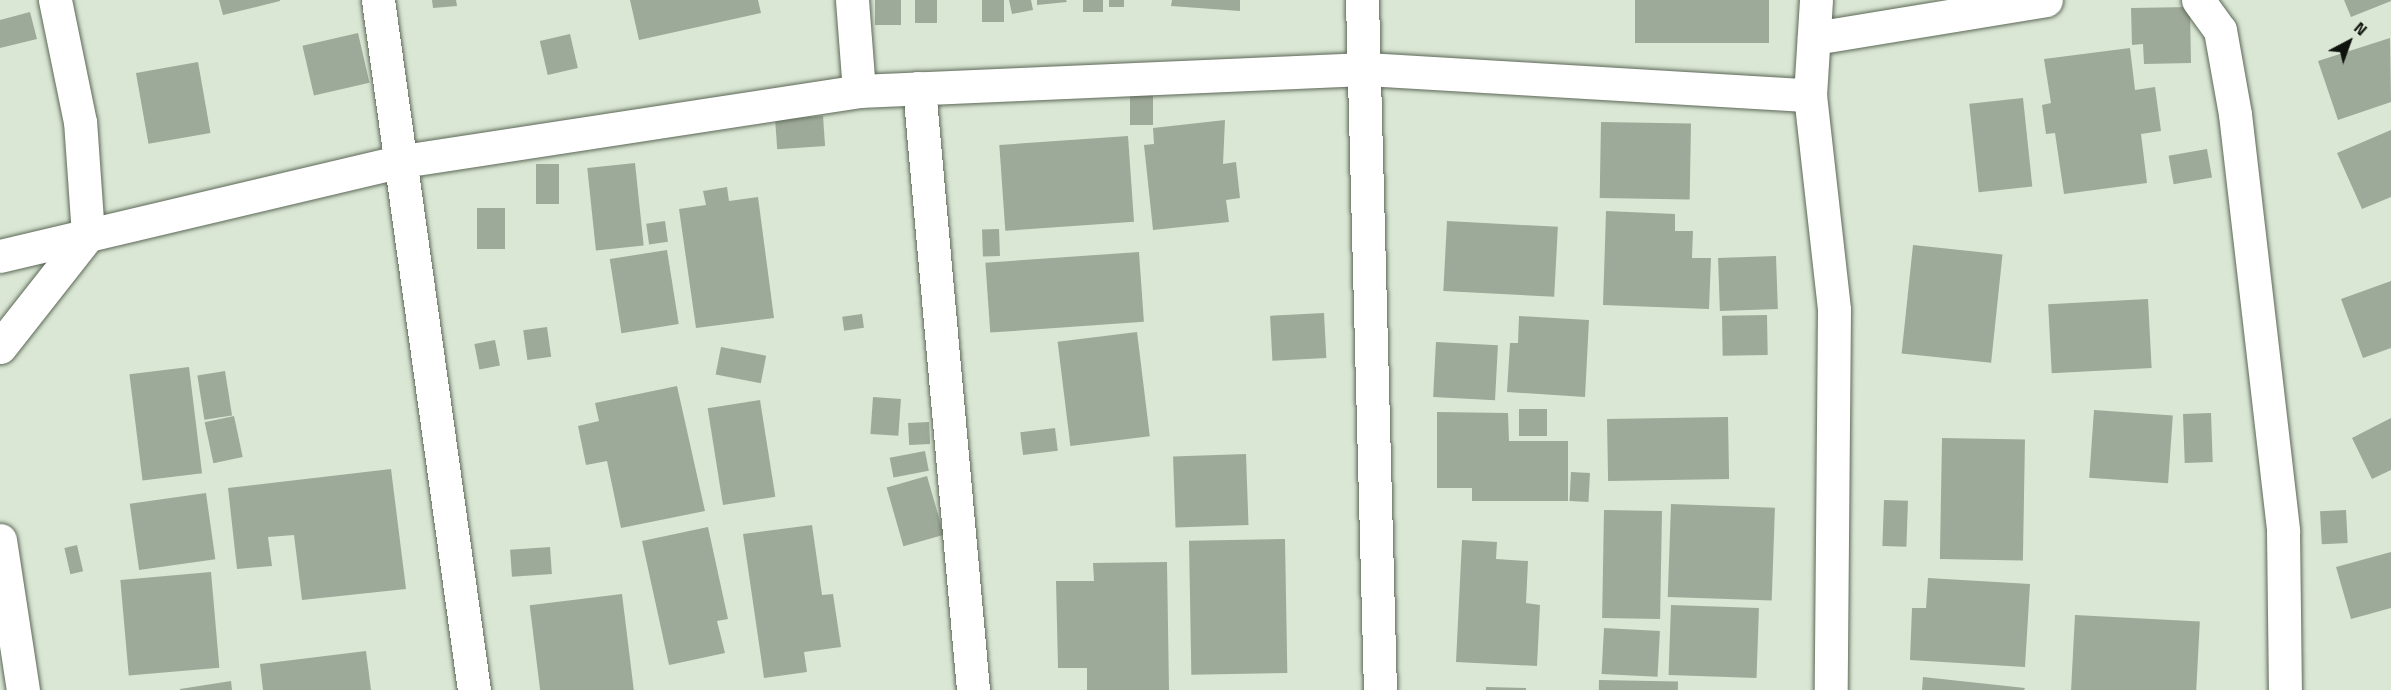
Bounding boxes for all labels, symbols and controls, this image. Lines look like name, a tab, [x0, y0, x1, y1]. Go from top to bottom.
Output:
north arrow	[2319, 12, 2379, 72]
text: N	[2349, 16, 2373, 41]

